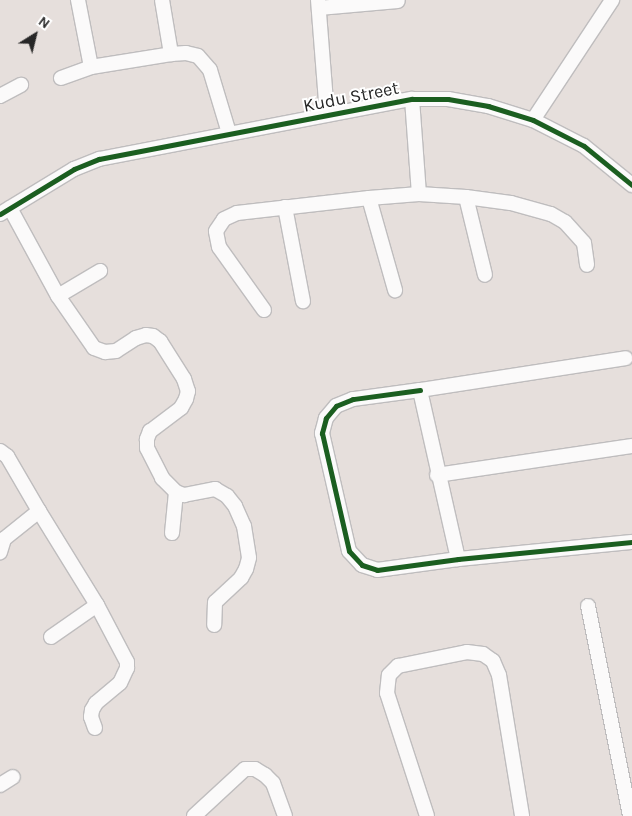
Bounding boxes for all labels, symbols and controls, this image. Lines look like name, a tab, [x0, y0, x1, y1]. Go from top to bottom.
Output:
north arrow	[10, 10, 60, 60]
text: N	[35, 13, 53, 32]
street label: Kudu Street	[301, 77, 401, 117]

